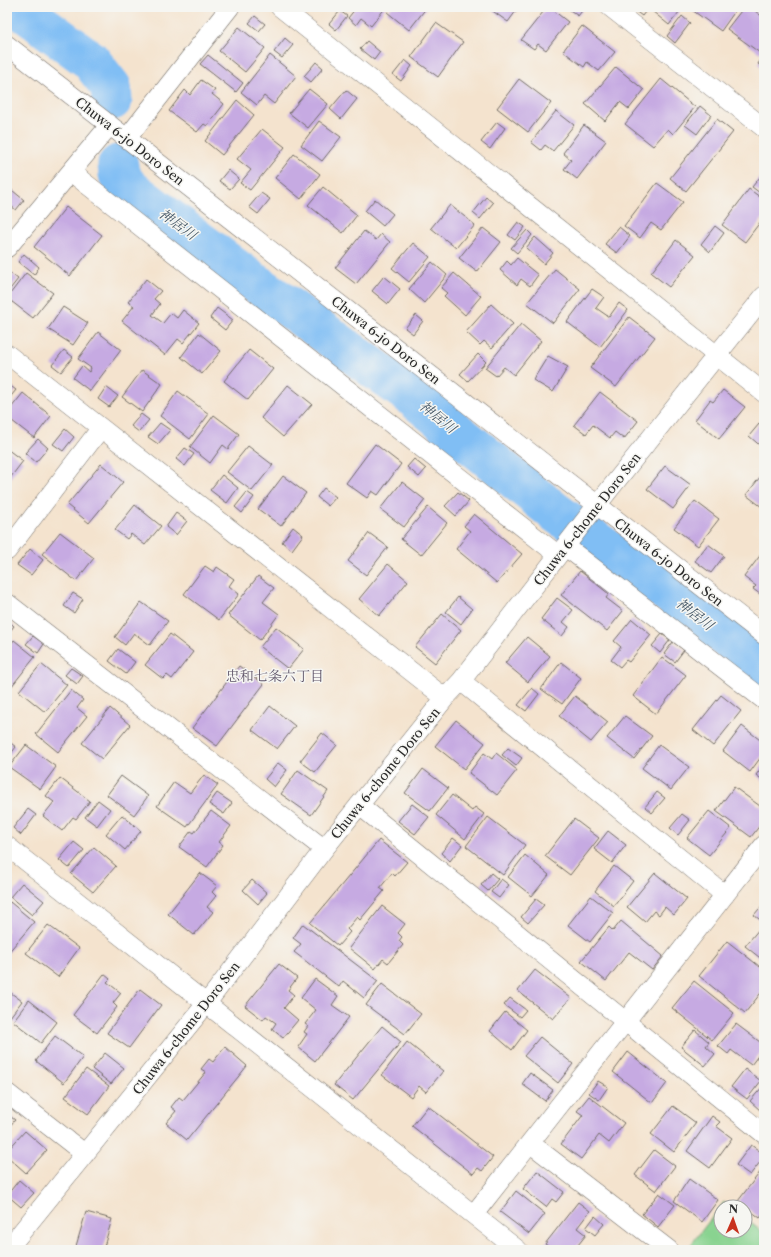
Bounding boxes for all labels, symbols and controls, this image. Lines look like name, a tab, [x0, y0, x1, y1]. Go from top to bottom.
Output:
street label: Chuwa 6-jo Doro Sen	[72, 94, 188, 188]
water label: 神居川	[156, 204, 202, 245]
street label: Chuwa 6-jo Doro Sen	[328, 293, 444, 387]
water label: 神居川	[416, 397, 462, 438]
street label: Chuwa 6-chome Doro Sen	[530, 449, 644, 589]
street label: Chuwa 6-jo Doro Sen	[611, 515, 727, 609]
water label: 神居川	[673, 594, 719, 635]
district label: 忠和七条六丁目	[226, 667, 324, 685]
street label: Chuwa 6-chome Doro Sen	[327, 704, 443, 842]
street label: Chuwa 6-chome Doro Sen	[129, 958, 243, 1098]
north arrow	[713, 1199, 753, 1239]
text: N	[728, 1202, 739, 1216]

